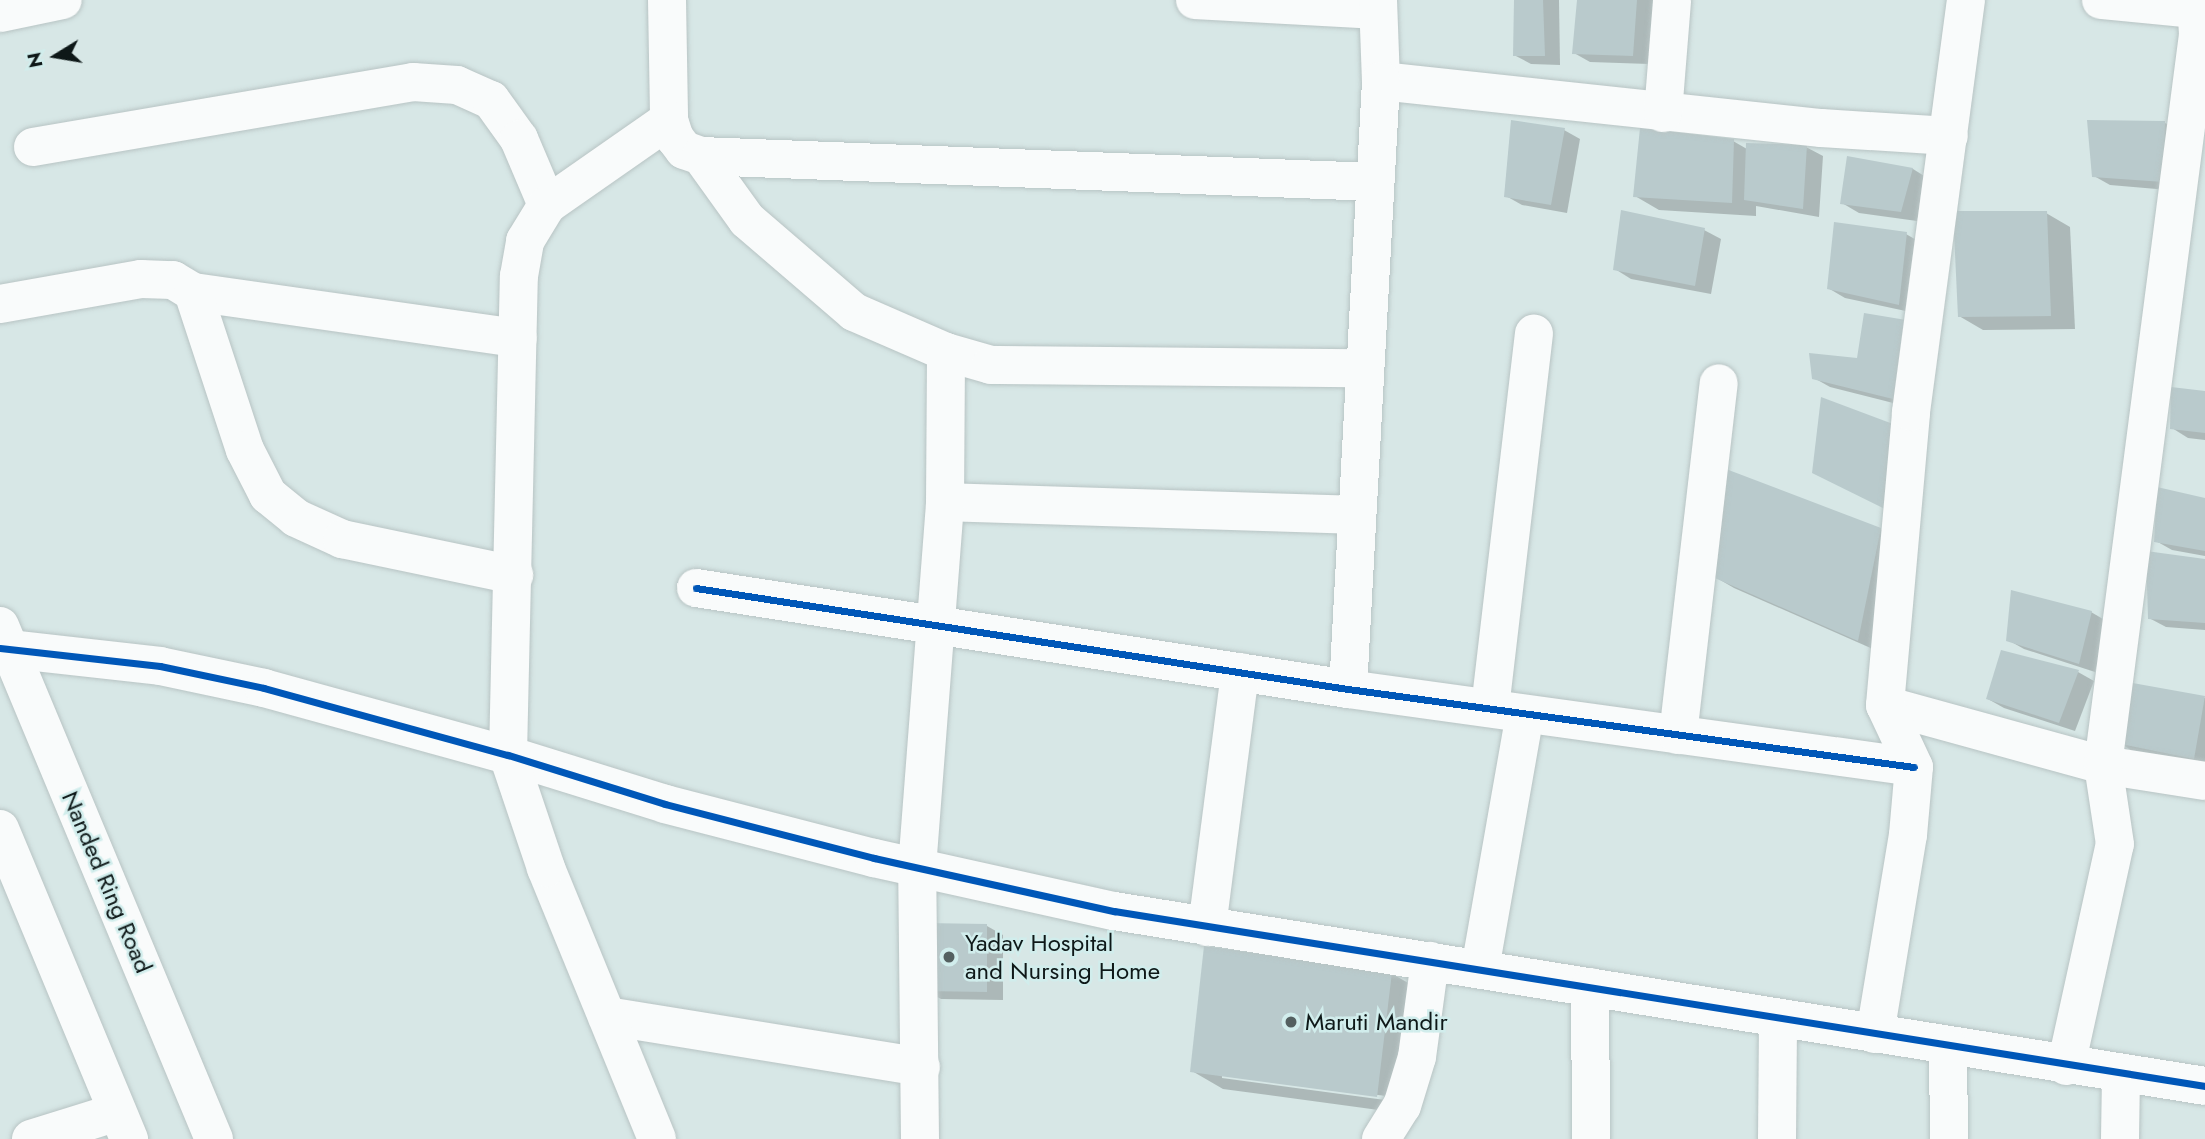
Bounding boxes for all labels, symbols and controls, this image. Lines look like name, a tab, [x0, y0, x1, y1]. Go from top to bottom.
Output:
north arrow	[21, 21, 91, 91]
text: N	[20, 50, 50, 70]
street label: Nanded Ring Road	[56, 787, 158, 977]
place label: Yadav Hospital and Nursing Home	[965, 929, 1160, 985]
marker: Yadav Hospital and Nursing Home	[939, 947, 959, 967]
place label: Maruti Mandir	[1305, 1008, 1448, 1036]
marker: Maruti Mandir	[1283, 1014, 1299, 1030]

